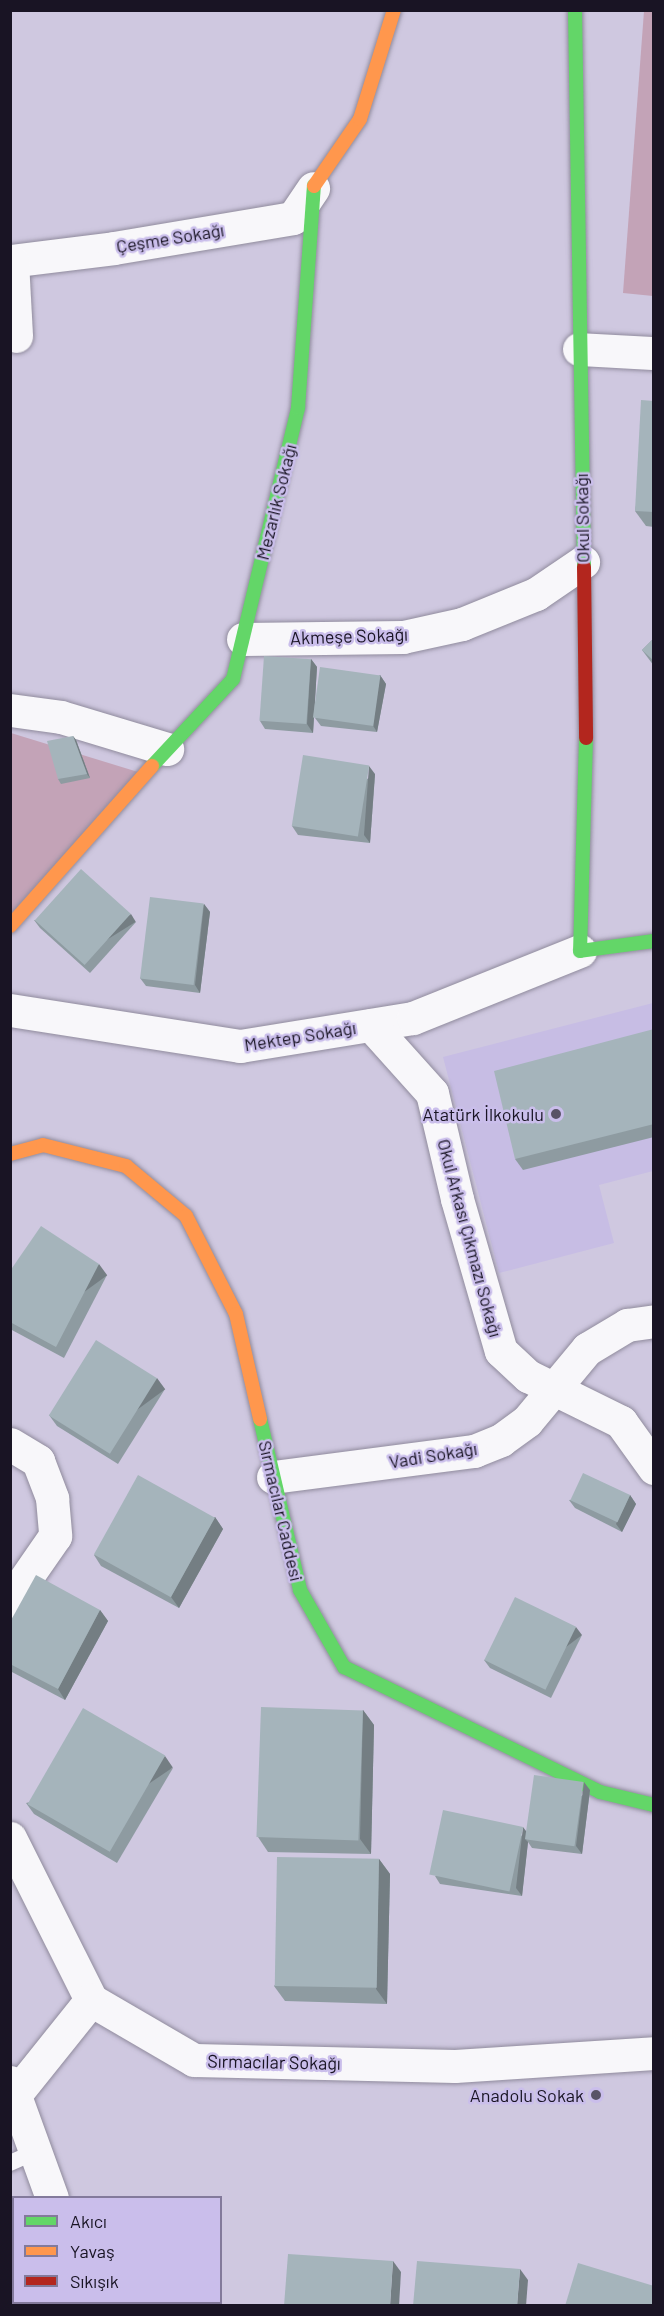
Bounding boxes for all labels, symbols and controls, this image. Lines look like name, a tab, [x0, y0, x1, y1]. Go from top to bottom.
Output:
street label: Çeşme Sokağı	[115, 219, 225, 257]
street label: Mezarlık Sokağı	[251, 442, 301, 562]
street label: Okul Sokağı	[570, 473, 594, 563]
street label: Akmeşe Sokağı	[290, 623, 408, 649]
street label: Mektep Sokağı	[243, 1017, 357, 1055]
place label: Atatürk İlkokulu	[422, 1103, 544, 1125]
marker: Atatürk İlkokulu	[549, 1107, 563, 1121]
street label: Okul Arkası Çıkmazı Sokağı	[433, 1137, 507, 1339]
street label: Vadi Sokağı	[387, 1437, 479, 1473]
street label: Sırmacılar Caddesi	[254, 1438, 308, 1584]
street label: Sırmacılar Sokağı	[207, 2050, 341, 2074]
place label: Anadolu Sokak	[470, 2084, 584, 2106]
marker: Anadolu Sokak	[589, 2088, 603, 2102]
legend	[12, 2196, 222, 2304]
text: Akıcı	[70, 2210, 107, 2232]
text: Yavaş	[70, 2240, 115, 2262]
text: Sıkışık	[70, 2270, 119, 2292]

